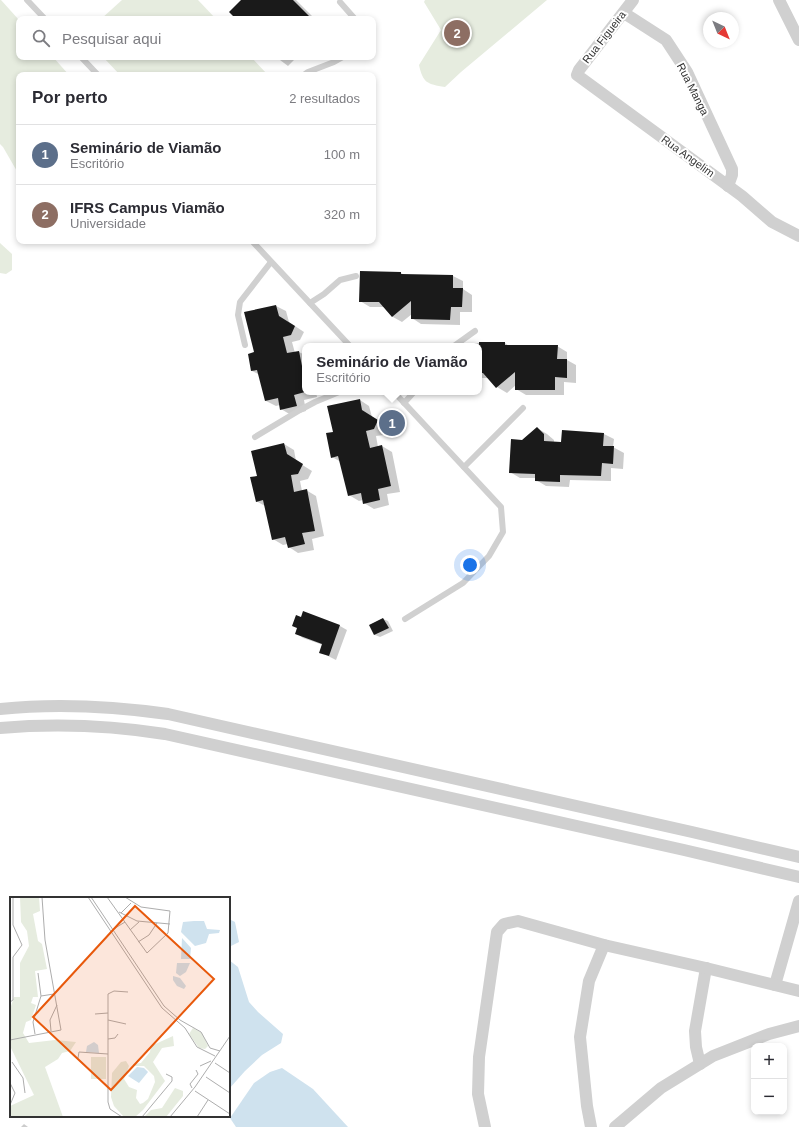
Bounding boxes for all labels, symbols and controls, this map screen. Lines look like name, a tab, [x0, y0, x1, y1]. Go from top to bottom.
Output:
street label: Rua Figueira	[580, 8, 629, 66]
north arrow	[703, 12, 739, 48]
search box	[16, 16, 376, 60]
pin: 2	[444, 18, 470, 48]
icon: search	[30, 27, 52, 49]
text: Pesquisar aqui	[62, 30, 161, 47]
street label: Rua Manga	[675, 61, 712, 118]
text: Por perto	[32, 88, 108, 107]
text: 2 resultados	[289, 91, 360, 106]
street label: Rua Angelim	[659, 133, 717, 179]
text: Seminário de Viamão	[70, 139, 221, 156]
text: 1	[41, 147, 49, 162]
text: 100 m	[324, 147, 360, 162]
text: Escritório	[70, 156, 124, 171]
text: IFRS Campus Viamão	[70, 199, 225, 216]
text: 2	[41, 207, 49, 222]
text: 320 m	[324, 207, 360, 222]
text: Universidade	[70, 216, 146, 231]
popup	[302, 343, 482, 395]
text: Seminário de Viamão	[316, 353, 468, 370]
text: Escritório	[316, 370, 370, 385]
pin: 1	[379, 408, 405, 438]
your location	[460, 555, 480, 575]
inset map	[10, 897, 230, 1117]
map controls	[751, 1043, 787, 1115]
button: +	[751, 1043, 787, 1079]
button: −	[751, 1079, 787, 1115]

